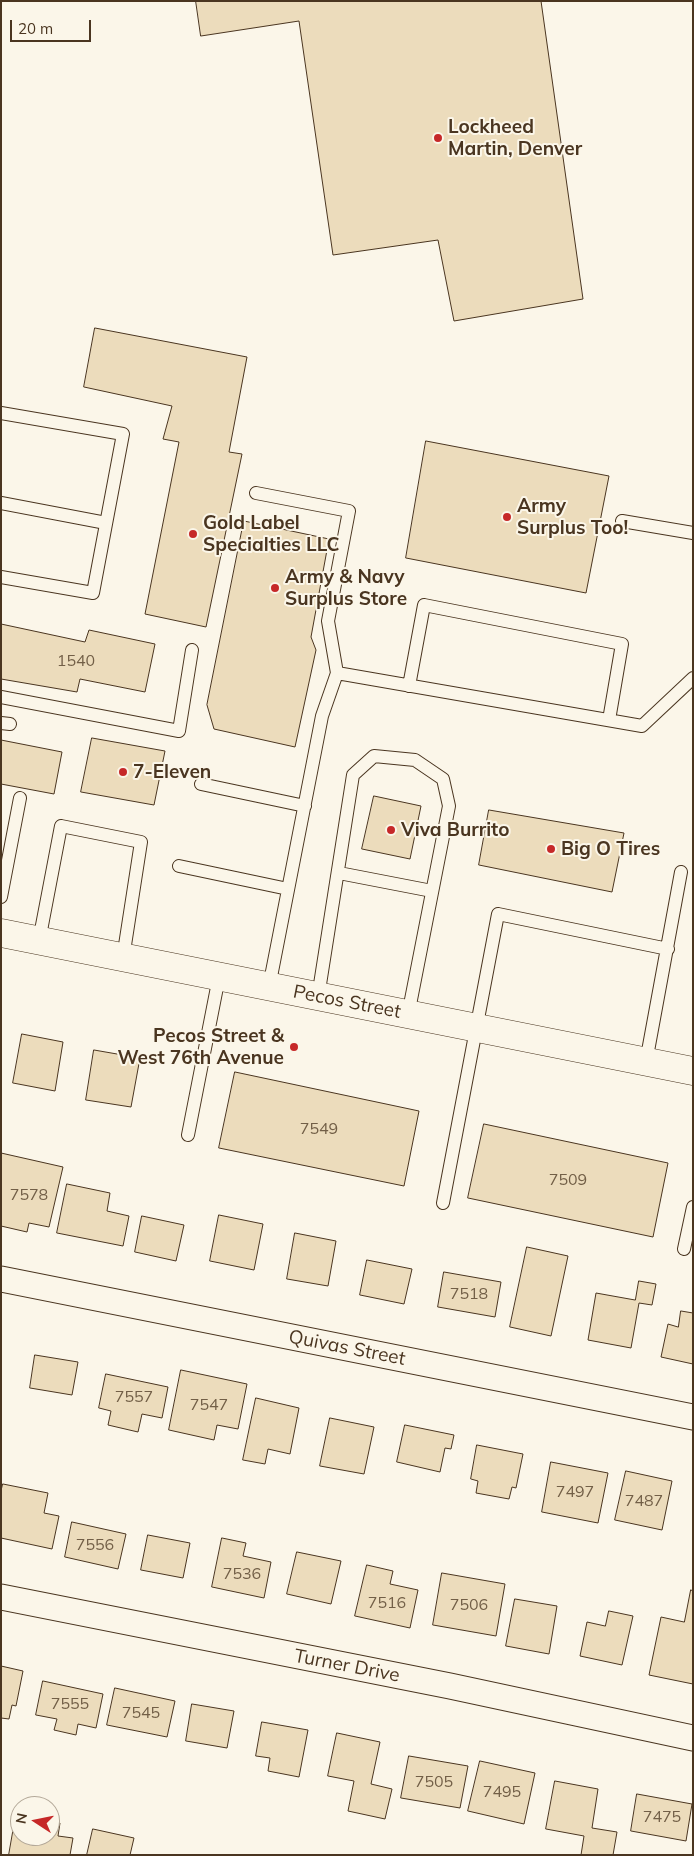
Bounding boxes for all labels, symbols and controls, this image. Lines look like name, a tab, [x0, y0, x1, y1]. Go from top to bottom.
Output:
scale bar	[12, 10, 94, 42]
text: 20 m	[18, 19, 53, 38]
place label: Lockheed Martin, Denver	[448, 116, 582, 160]
marker: Lockheed Martin, Denver	[432, 132, 444, 144]
place label: Army Surplus Too!	[517, 495, 628, 539]
marker: Army Surplus Too!	[501, 511, 513, 523]
place label: Gold Label Specialties LLC	[203, 512, 340, 556]
marker: Gold Label Specialties LLC	[187, 528, 199, 540]
place label: Army & Navy Surplus Store	[285, 566, 407, 610]
marker: Army & Navy Surplus Store	[269, 582, 281, 594]
house number: 1540	[57, 651, 95, 671]
place label: 7-Eleven	[133, 761, 211, 783]
marker: 7-Eleven	[117, 766, 129, 778]
place label: Viva Burrito	[401, 819, 509, 841]
marker: Viva Burrito	[385, 824, 397, 836]
place label: Big O Tires	[561, 838, 660, 860]
marker: Big O Tires	[545, 843, 557, 855]
street label: Pecos Street	[291, 980, 403, 1024]
place label: Pecos Street & West 76th Avenue	[118, 1025, 284, 1069]
marker: Pecos Street & West 76th Avenue	[288, 1041, 300, 1053]
house number: 7549	[300, 1119, 338, 1139]
house number: 7509	[549, 1170, 587, 1190]
house number: 7578	[10, 1185, 48, 1205]
house number: 7518	[450, 1284, 488, 1304]
street label: Quivas Street	[287, 1326, 407, 1370]
house number: 7557	[115, 1387, 153, 1407]
house number: 7547	[190, 1395, 228, 1415]
house number: 7497	[556, 1482, 594, 1502]
house number: 7487	[625, 1491, 663, 1511]
house number: 7556	[76, 1535, 114, 1555]
house number: 7536	[223, 1564, 261, 1584]
house number: 7516	[368, 1593, 406, 1613]
house number: 7506	[450, 1595, 488, 1615]
street label: Turner Drive	[292, 1645, 402, 1687]
house number: 7555	[51, 1694, 89, 1714]
house number: 7545	[122, 1703, 160, 1723]
house number: 7505	[415, 1772, 453, 1792]
house number: 7495	[483, 1782, 521, 1802]
north arrow	[10, 1796, 60, 1846]
house number: 7475	[643, 1807, 681, 1827]
text: N	[11, 1811, 31, 1825]

